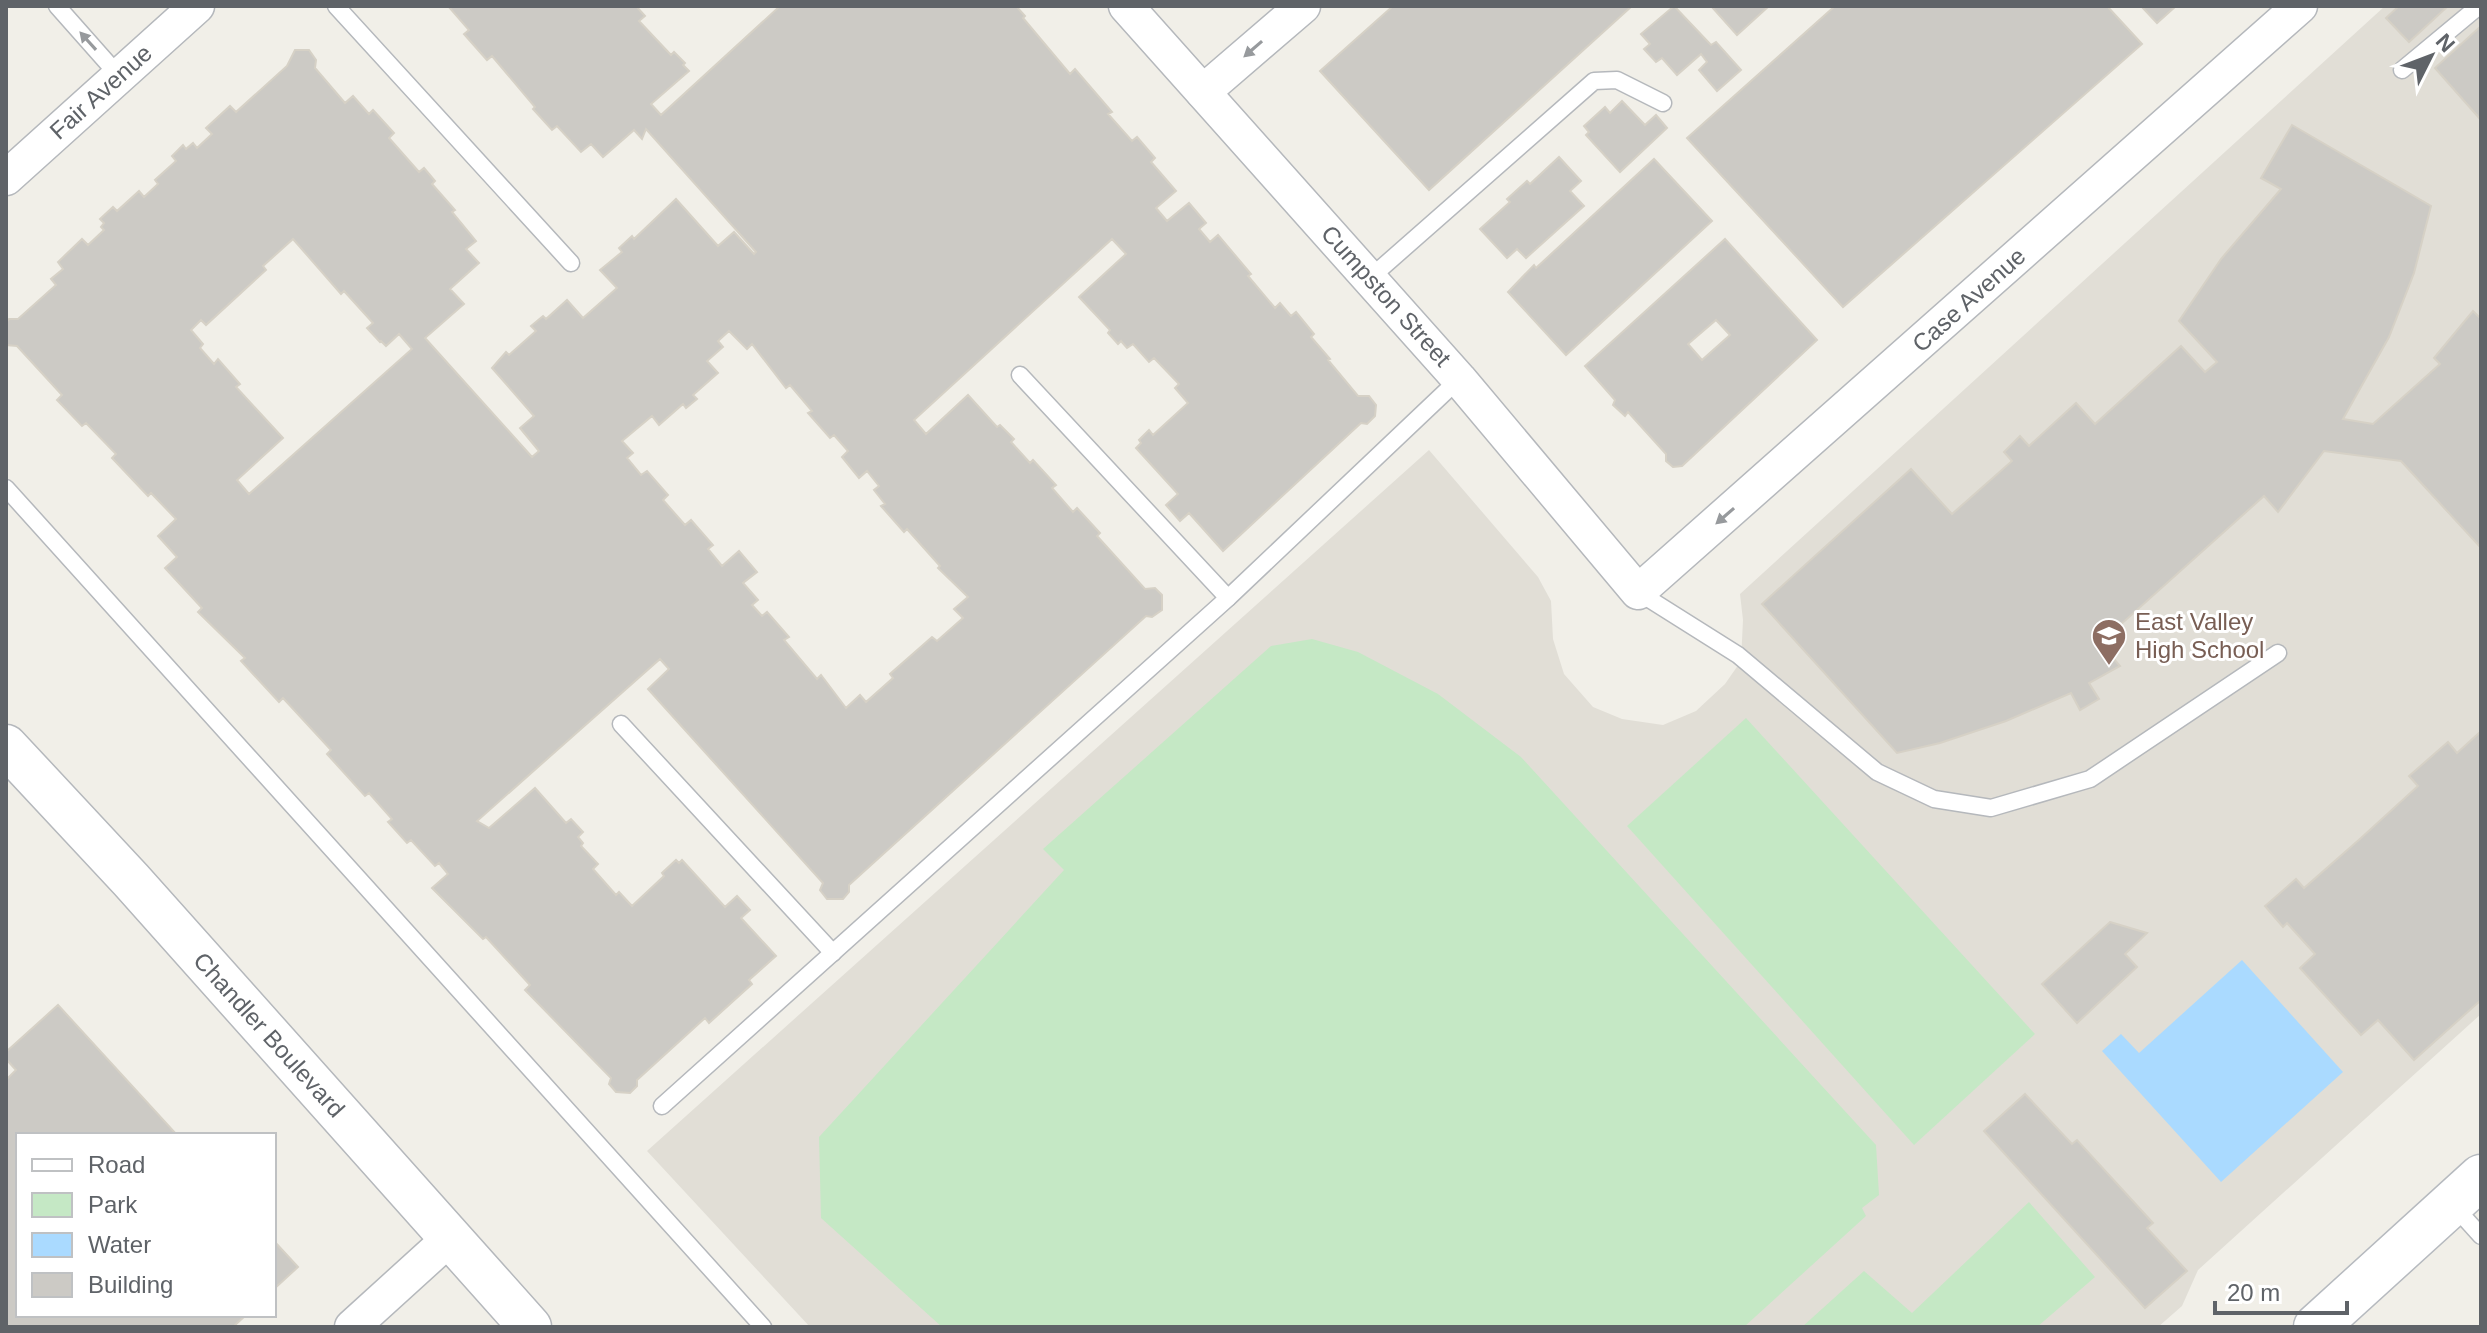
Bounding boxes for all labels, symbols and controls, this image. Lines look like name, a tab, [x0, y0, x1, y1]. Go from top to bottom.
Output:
north arrow	[2391, 16, 2471, 96]
text: N	[2431, 29, 2460, 57]
one-way arrow	[79, 31, 97, 51]
street label: Fair Avenue	[44, 39, 157, 144]
one-way arrow	[1243, 40, 1263, 57]
street label: Cumpston Street	[1316, 220, 1457, 372]
street label: Case Avenue	[1907, 242, 2031, 357]
one-way arrow	[1715, 507, 1735, 524]
place label: East Valley High School	[2135, 608, 2264, 663]
school or university icon: East Valley High School	[2090, 617, 2128, 667]
street label: Chandler Boulevard	[188, 947, 350, 1123]
legend	[16, 1133, 276, 1317]
text: Road	[88, 1151, 145, 1178]
text: Park	[88, 1191, 138, 1218]
text: Water	[88, 1231, 151, 1258]
scale bar	[2215, 1265, 2347, 1315]
text: Building	[88, 1271, 173, 1298]
text: 20 m	[2227, 1279, 2280, 1306]

